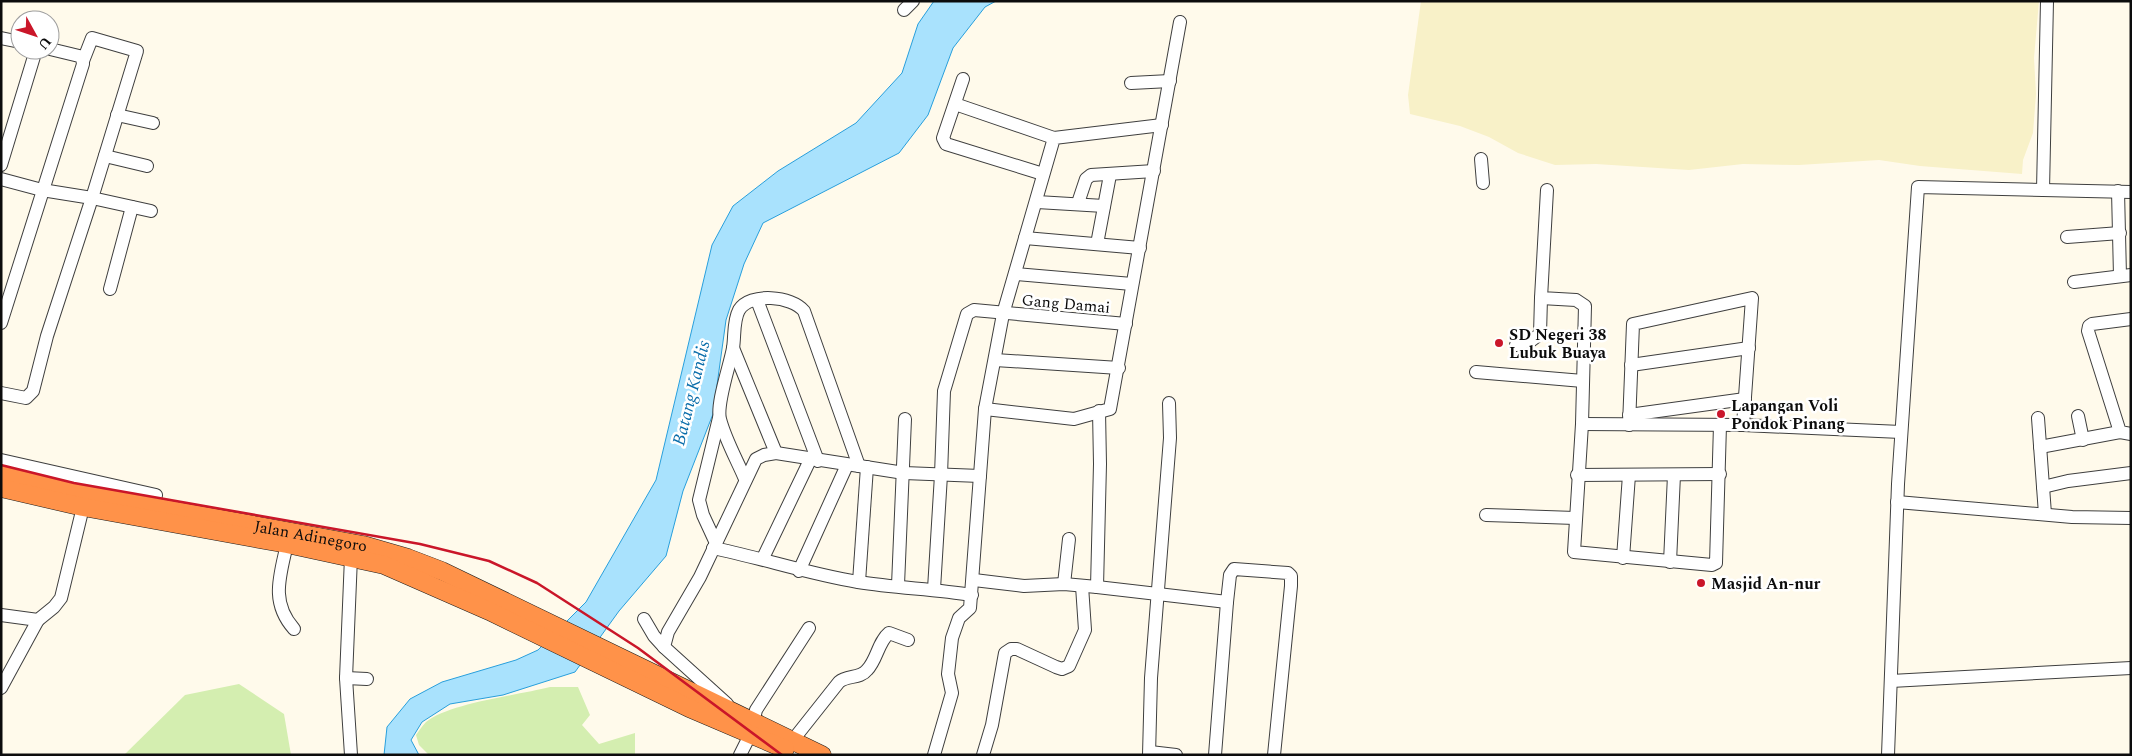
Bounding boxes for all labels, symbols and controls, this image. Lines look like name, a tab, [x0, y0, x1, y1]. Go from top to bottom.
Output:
north arrow	[10, 10, 60, 60]
text: U	[33, 32, 56, 54]
street label: Gang Damai	[1021, 288, 1111, 320]
place label: SD Negeri 38 Lubuk Buaya	[1509, 323, 1607, 365]
water label: Batang Kandis	[665, 337, 718, 448]
marker: SD Negeri 38 Lubuk Buaya	[1493, 337, 1505, 349]
place label: Lapangan Voli Pondok Pinang	[1731, 394, 1845, 436]
marker: Lapangan Voli Pondok Pinang	[1715, 408, 1727, 420]
street label: Jalan Adinegoro	[252, 514, 369, 559]
place label: Masjid An-nur	[1711, 572, 1821, 596]
marker: Masjid An-nur	[1695, 577, 1707, 589]

